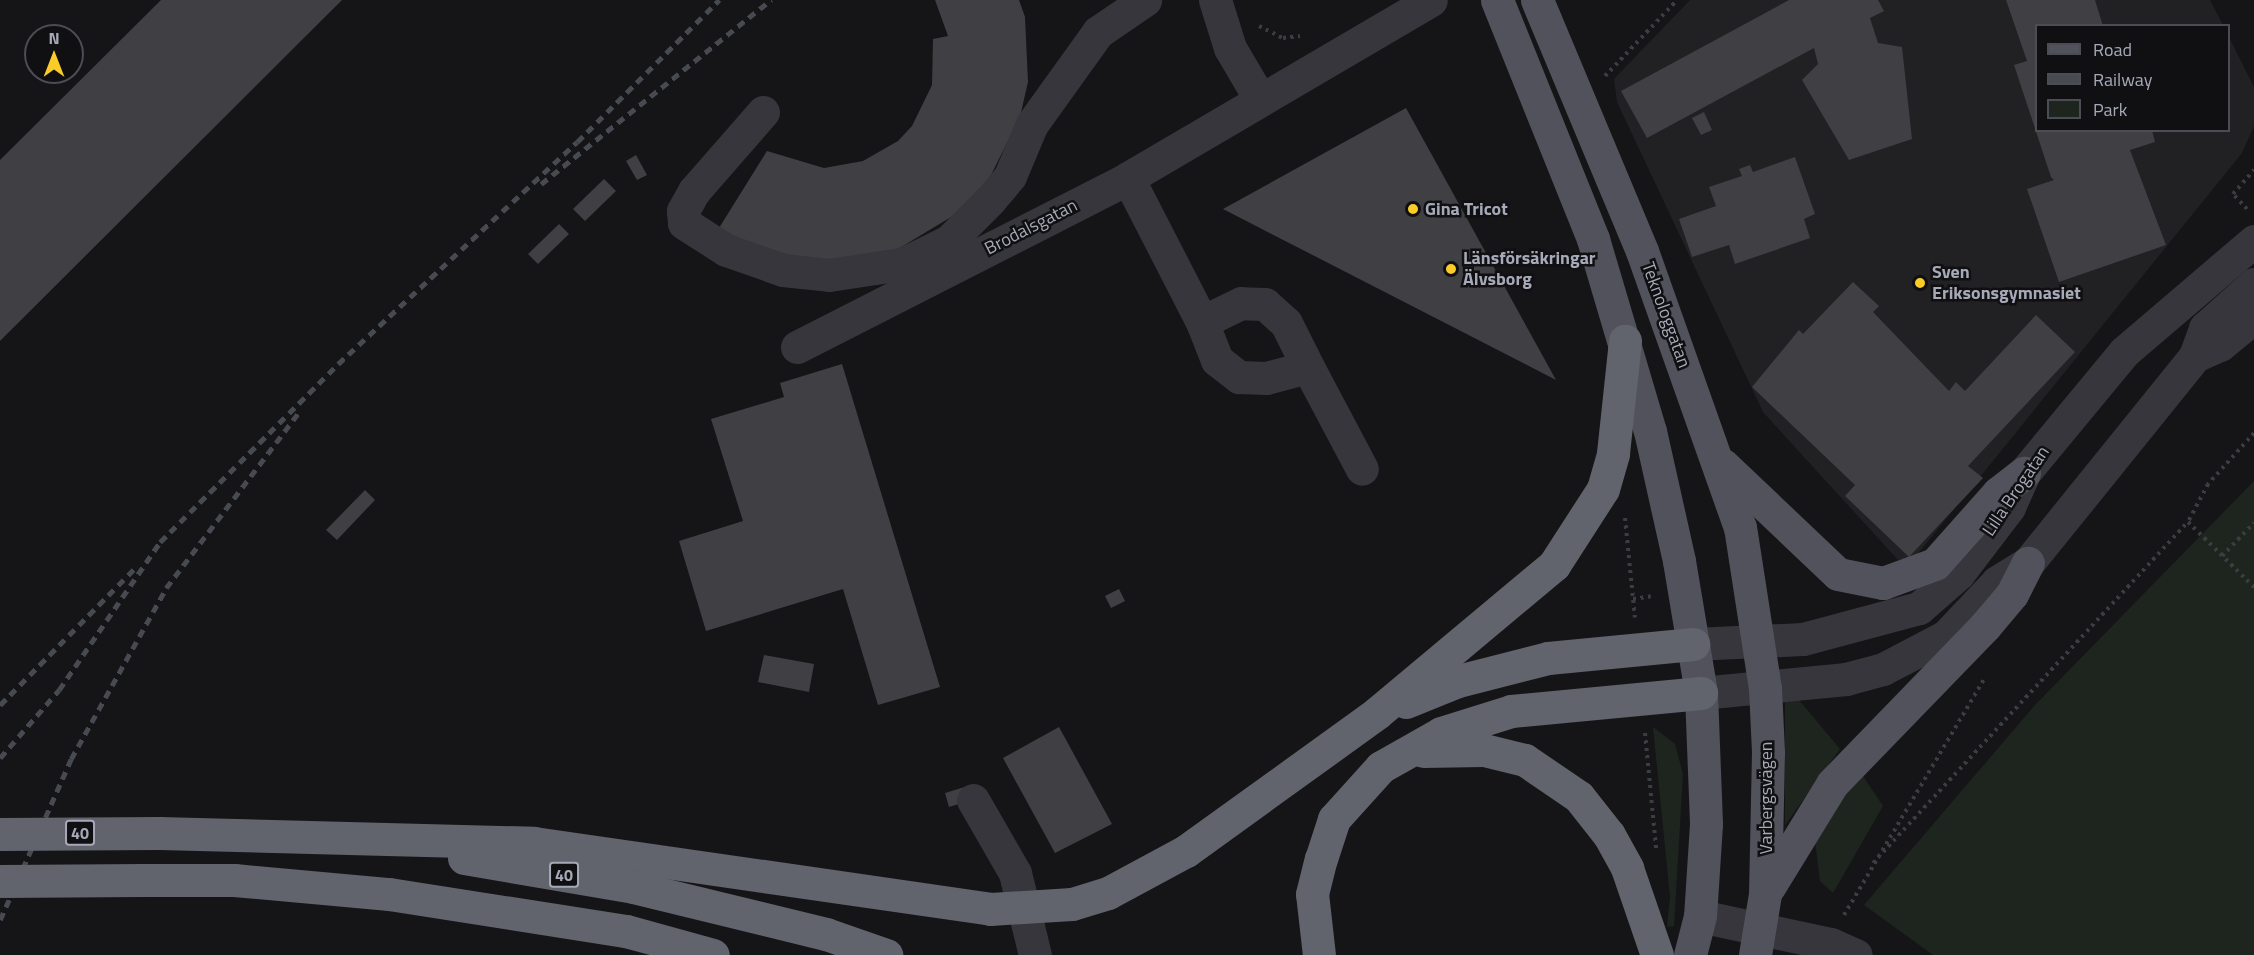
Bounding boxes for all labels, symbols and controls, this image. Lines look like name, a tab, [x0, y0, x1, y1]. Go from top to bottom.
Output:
north arrow	[24, 24, 84, 84]
legend	[2035, 24, 2230, 132]
text: N	[48, 26, 60, 50]
text: Road	[2093, 36, 2132, 63]
text: Railway	[2093, 66, 2152, 93]
text: Park	[2093, 96, 2127, 123]
street label: Brodalsgatan	[981, 194, 1081, 260]
place label: Gina Tricot	[1425, 198, 1508, 220]
marker: Gina Tricot	[1406, 202, 1420, 216]
place label: Länsförsäkringar Älvsborg	[1463, 248, 1596, 290]
street label: Teknologgatan	[1637, 259, 1695, 371]
marker: Länsförsäkringar Älvsborg	[1444, 262, 1458, 276]
place label: Sven Eriksonsgymnasiet	[1932, 262, 2081, 304]
marker: Sven Eriksonsgymnasiet	[1913, 276, 1927, 290]
street label: Lilla Brogatan	[1978, 442, 2054, 540]
street label: Varbergsvägen	[1755, 742, 1777, 854]
road number: 40	[65, 820, 95, 846]
road number: 40	[549, 862, 579, 888]

